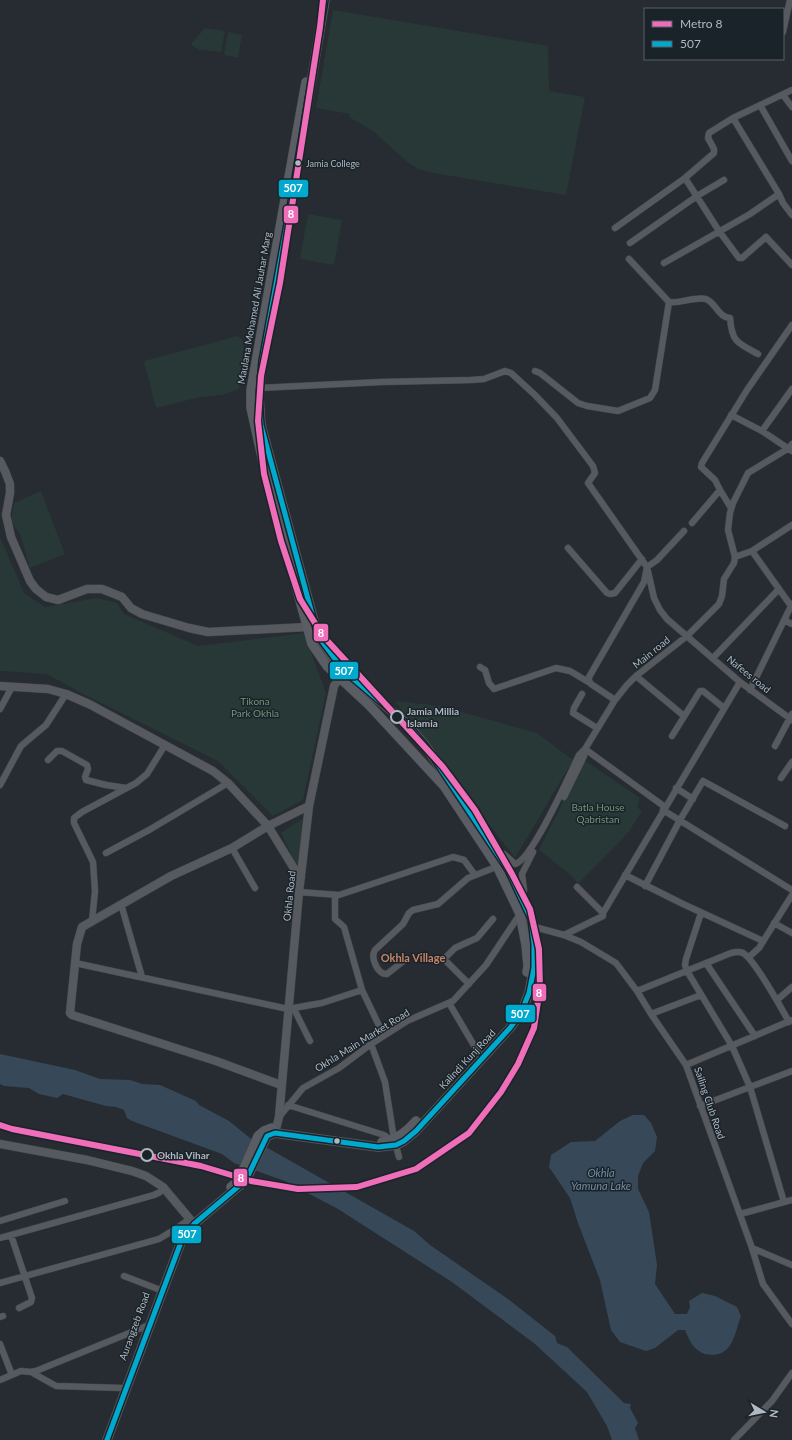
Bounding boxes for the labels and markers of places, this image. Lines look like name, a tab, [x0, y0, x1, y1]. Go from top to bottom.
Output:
marker: Jamia College	[293, 158, 303, 168]
place label: Jamia College	[306, 158, 360, 169]
place label: Jamia Millia Islamia	[407, 705, 459, 729]
marker: Jamia Millia Islamia	[390, 710, 404, 724]
unlabelled marker	[332, 1136, 342, 1146]
marker: Okhla Vihar	[140, 1148, 154, 1162]
place label: Okhla Vihar	[157, 1149, 210, 1161]

